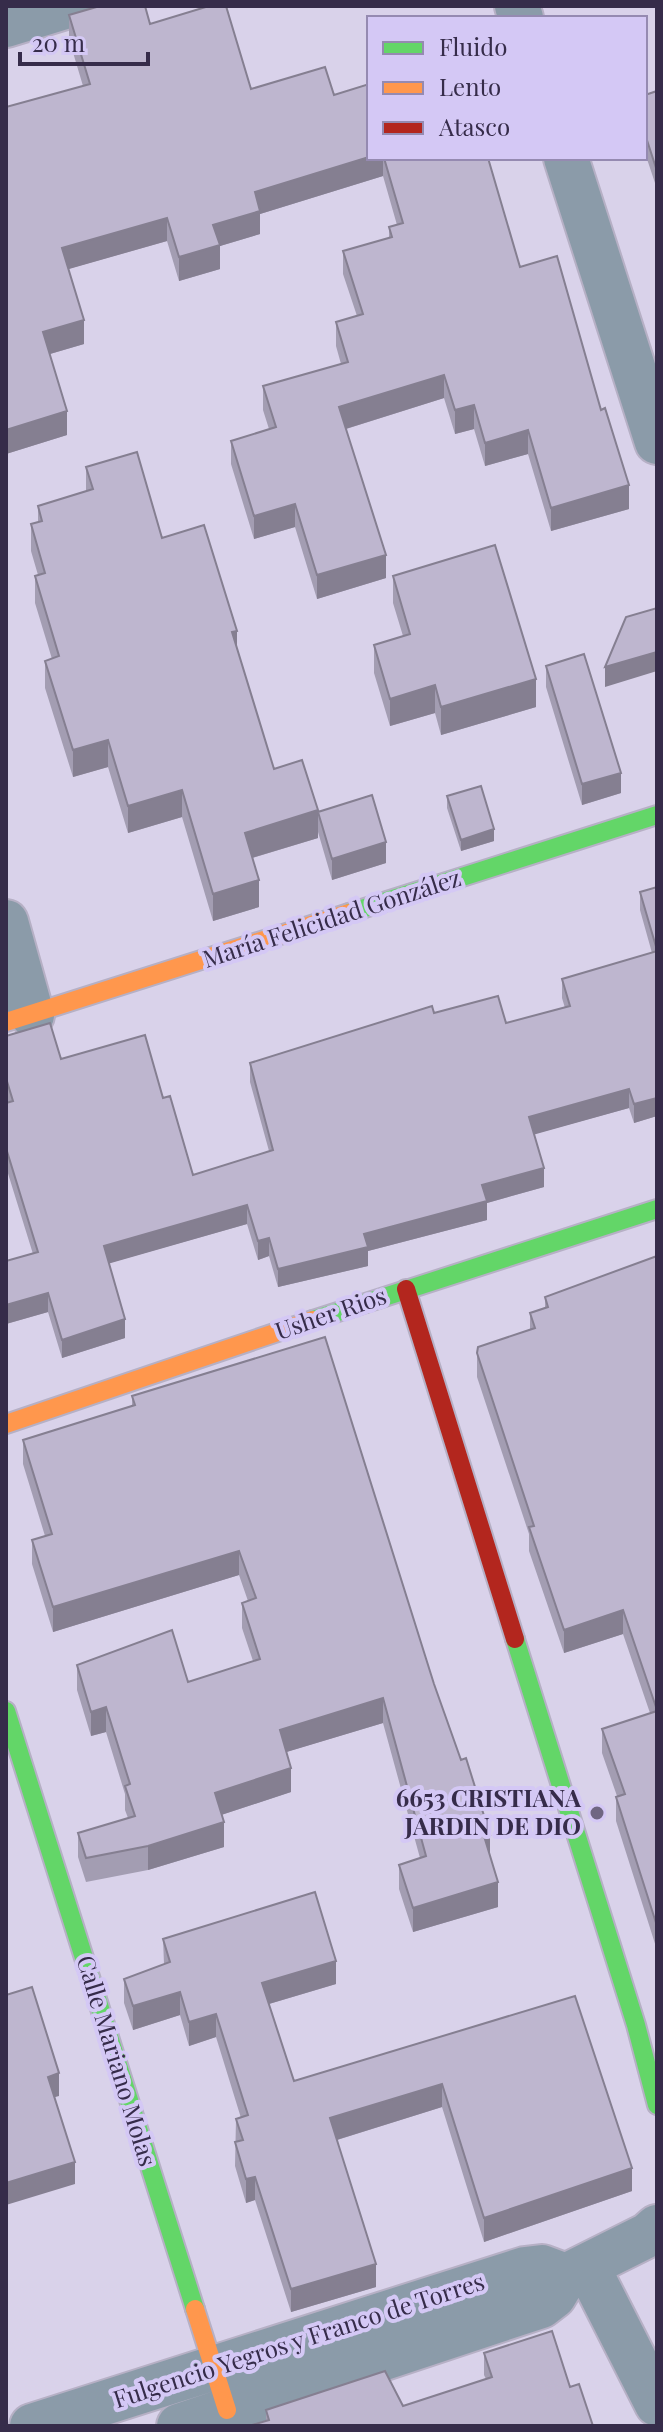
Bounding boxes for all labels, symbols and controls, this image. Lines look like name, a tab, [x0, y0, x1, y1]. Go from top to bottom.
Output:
scale bar	[20, 16, 148, 66]
legend	[367, 16, 647, 160]
text: 20 m	[32, 26, 85, 58]
text: Fluido	[439, 30, 507, 62]
text: Lento	[439, 70, 501, 102]
text: Atasco	[438, 110, 510, 142]
street label: María Felicidad González	[198, 860, 465, 974]
street label: Usher Rios	[271, 1278, 390, 1346]
place label: 6653 CRISTIANA JARDIN DE DIO	[396, 1781, 582, 1841]
marker: 6653 CRISTIANA JARDIN DE DIO	[588, 1804, 606, 1822]
street label: Calle Mariano Molas	[71, 1951, 165, 2170]
street label: Fulgencio Yegros y Franco de Torres	[109, 2264, 488, 2414]

